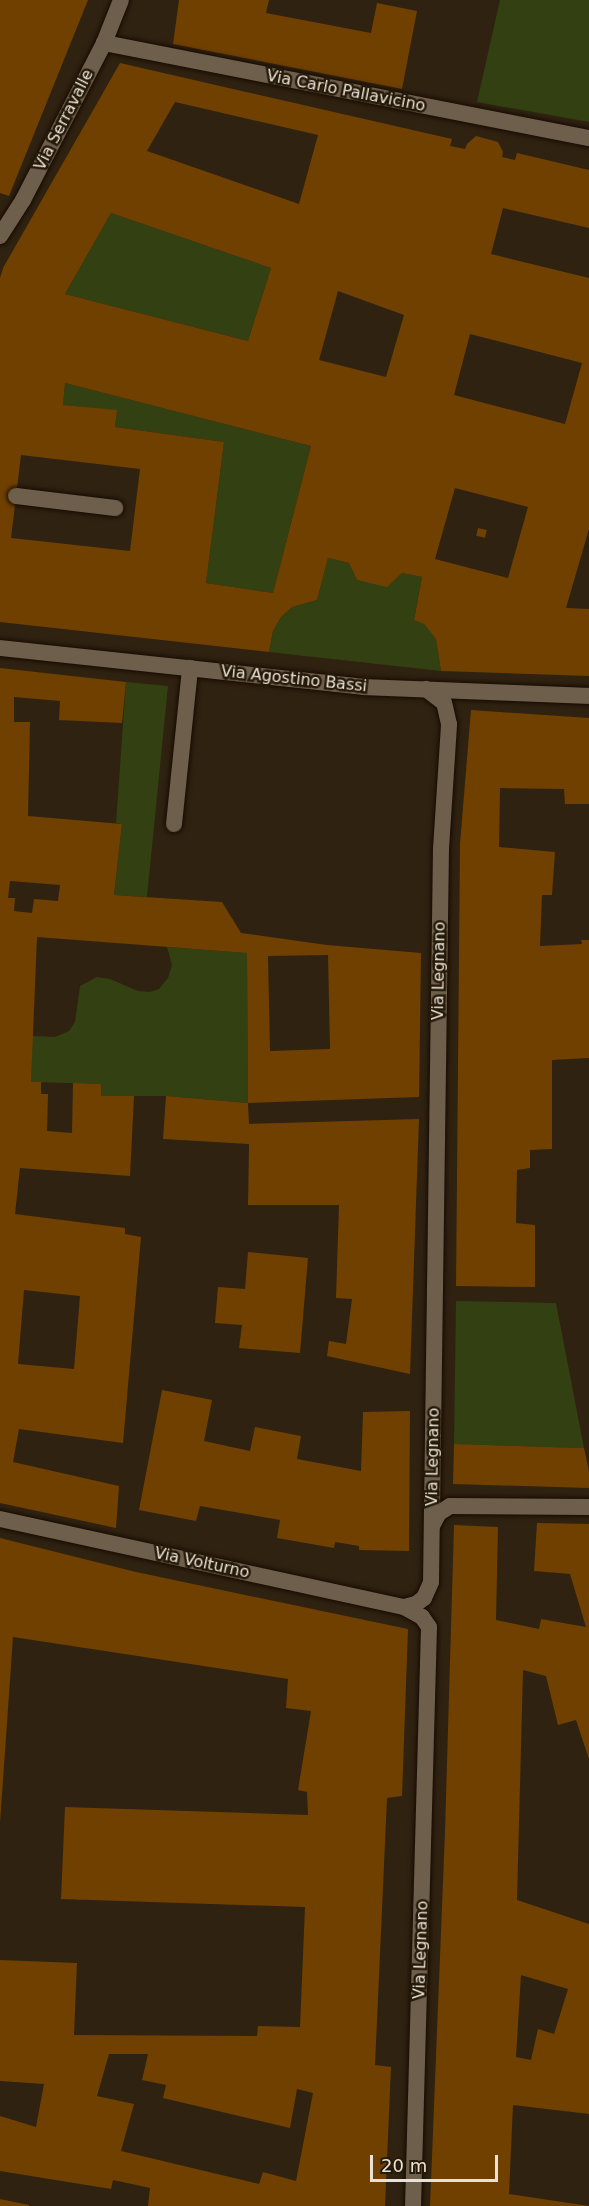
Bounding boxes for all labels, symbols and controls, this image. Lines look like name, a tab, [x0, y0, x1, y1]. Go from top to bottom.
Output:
street label: Via Serravalle	[30, 66, 98, 174]
street label: Via Carlo Pallavicino	[265, 66, 427, 116]
street label: Via Agostino Bassi	[220, 662, 368, 696]
street label: Via Legnano	[429, 922, 449, 1020]
street label: Via Legnano	[423, 1408, 443, 1506]
street label: Via Volturno	[153, 1544, 251, 1582]
street label: Via Legnano	[410, 1900, 432, 2000]
scale bar	[373, 2143, 500, 2181]
text: 20 m	[381, 2155, 427, 2176]

